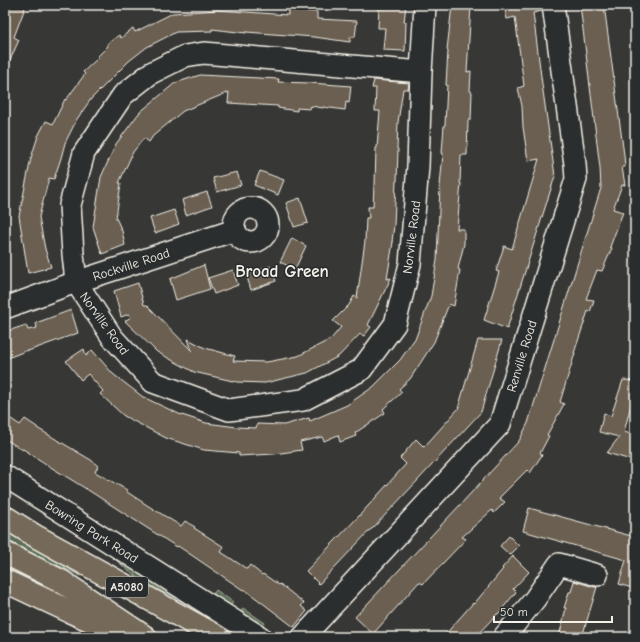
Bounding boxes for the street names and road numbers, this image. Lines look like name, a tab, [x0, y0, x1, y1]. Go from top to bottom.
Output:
street label: Norville Road	[400, 200, 423, 274]
street label: Rockville Road	[91, 245, 172, 284]
street label: Norville Road	[77, 289, 132, 357]
street label: Renville Road	[503, 318, 540, 394]
street label: Bowring Park Road	[43, 497, 141, 566]
road number: A5080	[106, 577, 148, 597]

